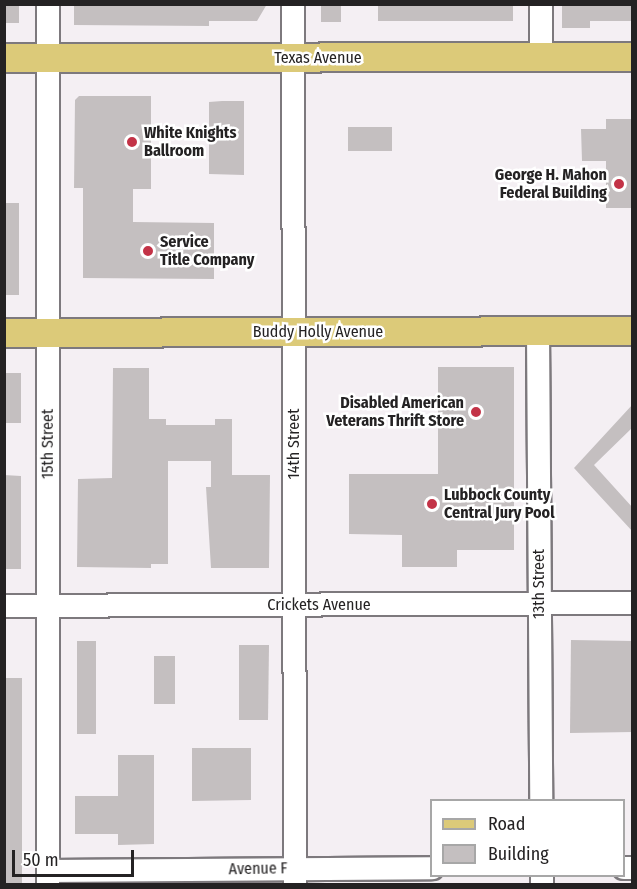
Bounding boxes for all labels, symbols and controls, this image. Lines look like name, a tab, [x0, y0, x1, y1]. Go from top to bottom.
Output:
street label: Texas Avenue	[274, 48, 362, 68]
place label: White Knights Ballroom	[144, 123, 236, 161]
marker: White Knights Ballroom	[125, 135, 139, 149]
place label: George H. Mahon Federal Building	[495, 165, 607, 203]
marker: George H. Mahon Federal Building	[612, 177, 626, 191]
place label: Service Title Company	[160, 232, 254, 270]
marker: Service Title Company	[141, 244, 155, 258]
street label: Buddy Holly Avenue	[253, 322, 383, 342]
place label: Disabled American Veterans Thrift Store	[326, 393, 464, 431]
marker: Disabled American Veterans Thrift Store	[469, 405, 483, 419]
street label: 15th Street	[38, 409, 58, 479]
street label: 14th Street	[284, 409, 304, 479]
place label: Lubbock County Central Jury Pool	[444, 485, 554, 523]
marker: Lubbock County Central Jury Pool	[425, 497, 439, 511]
street label: 13th Street	[529, 549, 549, 619]
street label: Crickets Avenue	[267, 595, 371, 615]
legend	[430, 799, 625, 877]
text: Road	[488, 813, 525, 835]
scale bar	[15, 838, 136, 876]
text: Building	[488, 843, 549, 865]
text: 50 m	[23, 849, 59, 871]
street label: Avenue F	[228, 859, 288, 879]

